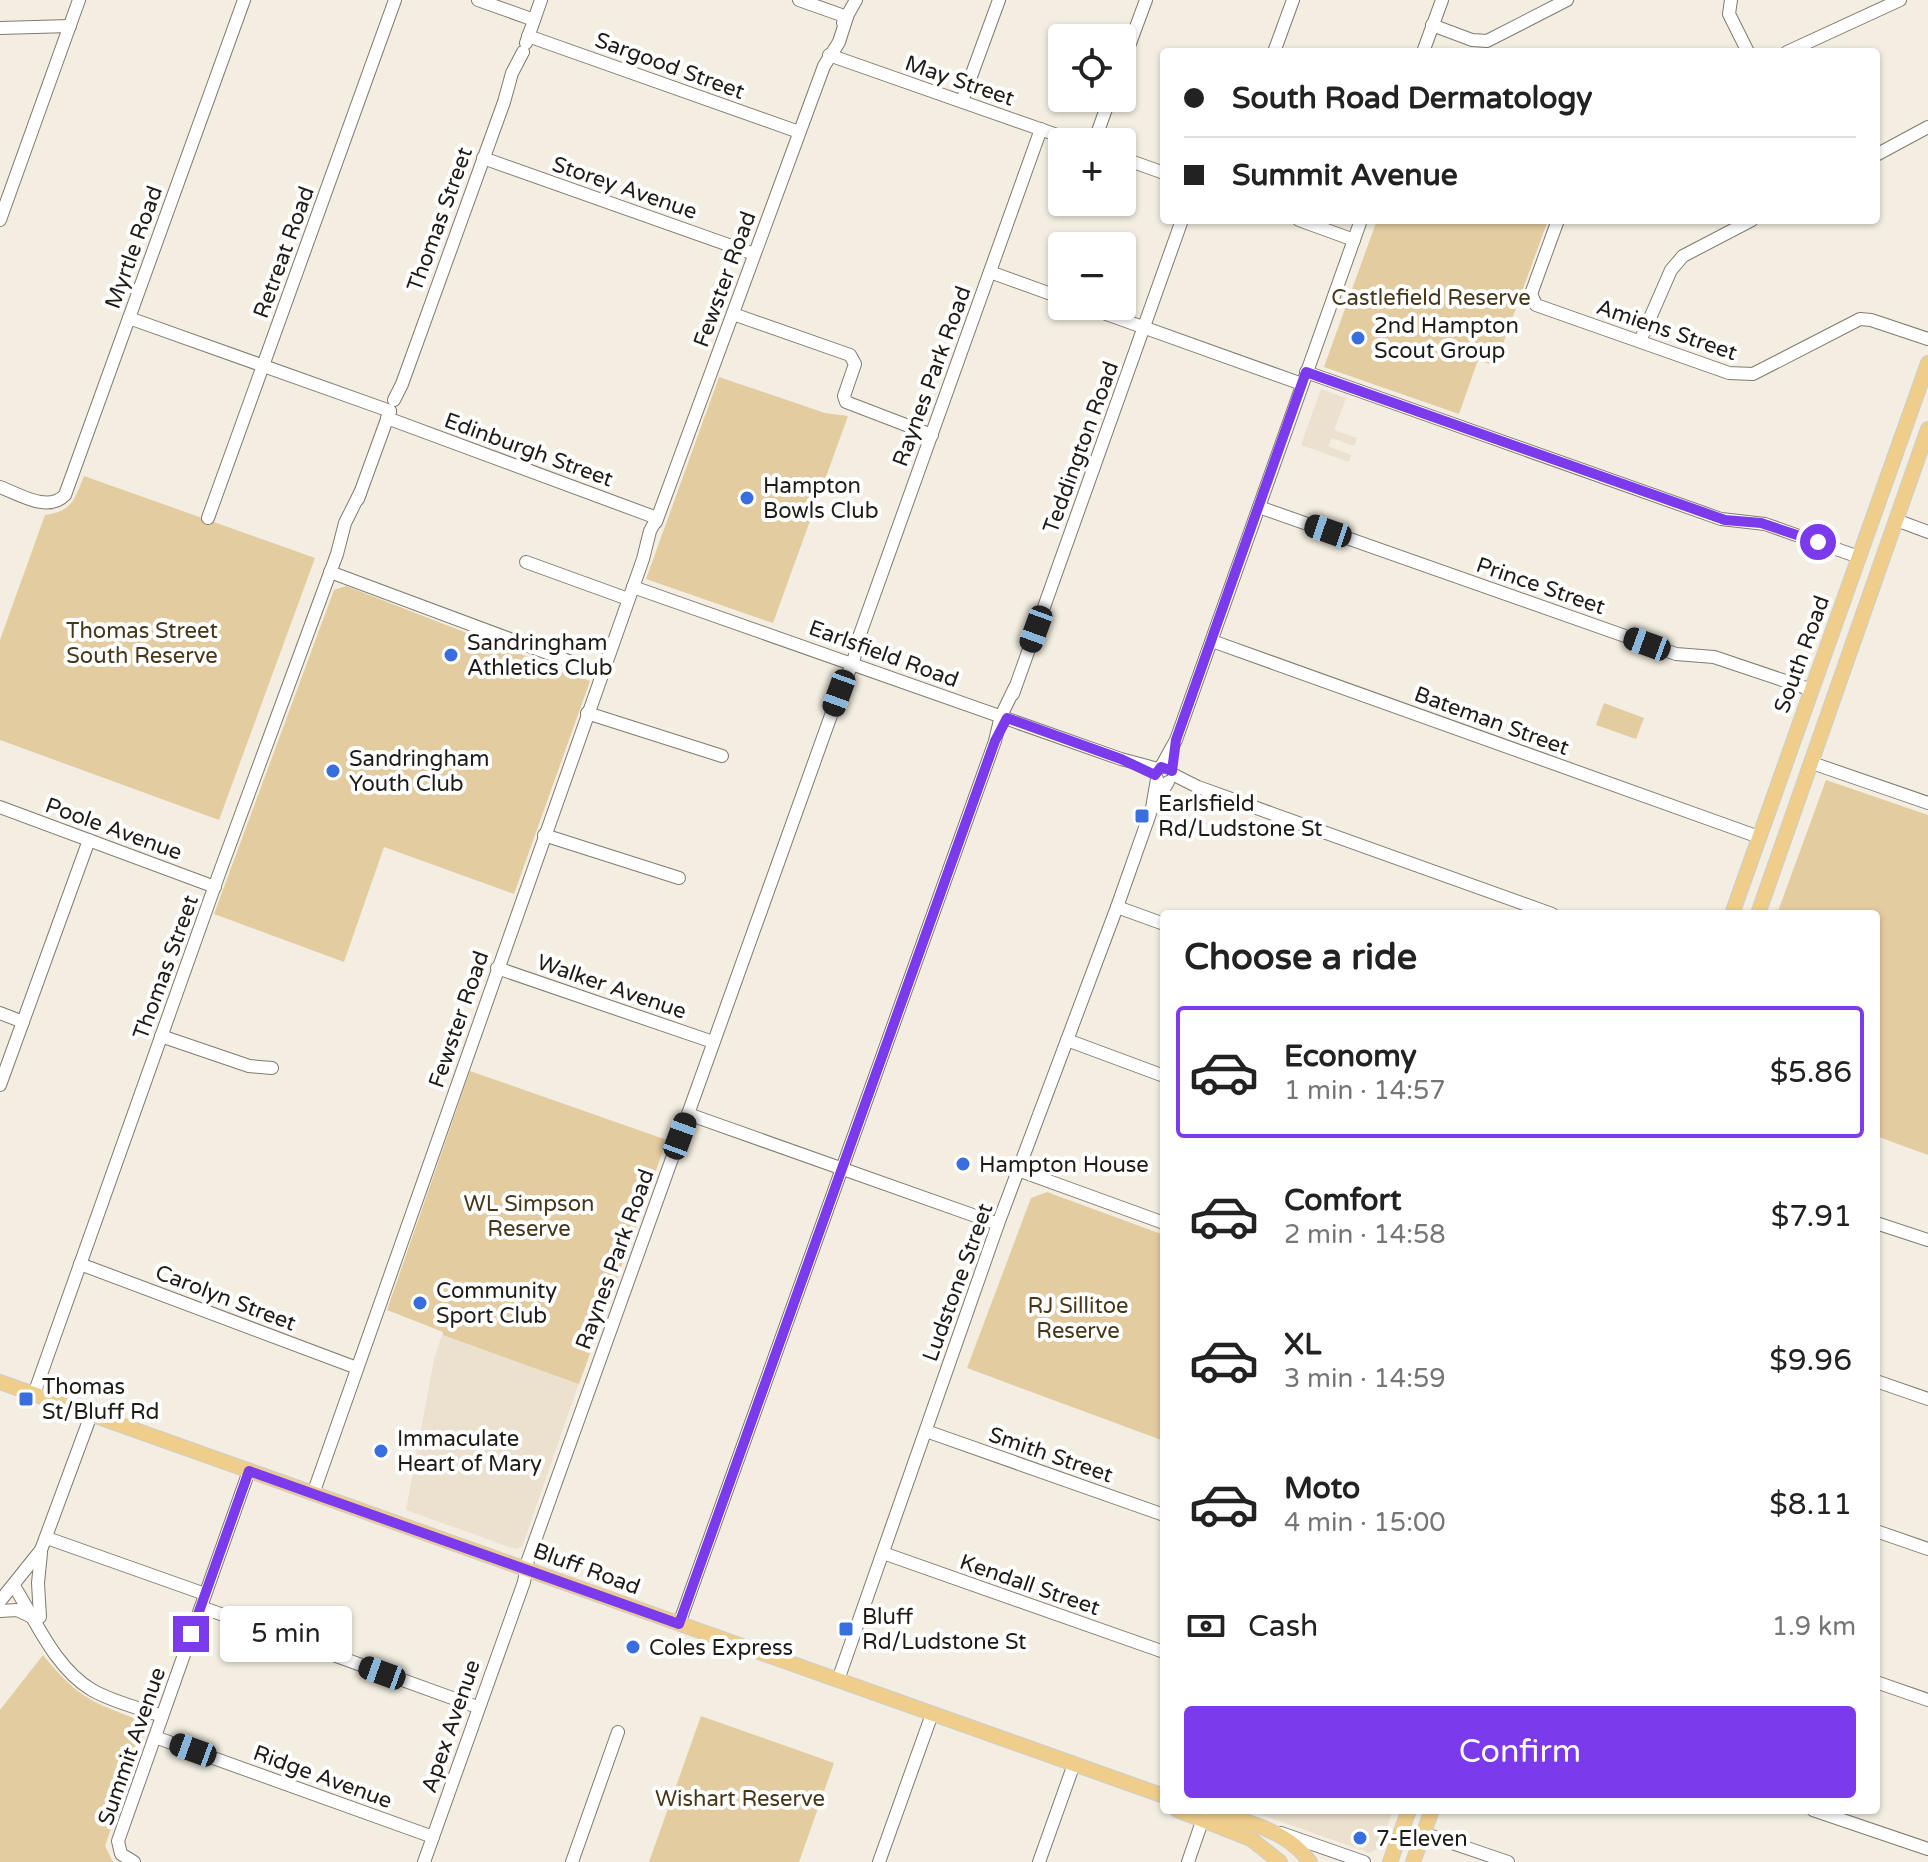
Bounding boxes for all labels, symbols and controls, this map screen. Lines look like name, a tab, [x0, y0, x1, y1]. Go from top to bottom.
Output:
map controls	[1048, 24, 1136, 320]
button: locate	[1048, 24, 1136, 112]
street label: Sargood Street	[591, 27, 748, 105]
street label: May Street	[902, 50, 1018, 112]
text: South Road Dermatology	[1232, 80, 1592, 117]
button: +	[1048, 128, 1136, 216]
street label: Thomas Street	[402, 144, 478, 295]
street label: Storey Avenue	[549, 151, 700, 225]
text: Summit Avenue	[1232, 157, 1458, 194]
street label: Myrtle Road	[100, 182, 168, 312]
street label: Retreat Road	[248, 183, 320, 322]
street label: Fewster Road	[688, 208, 762, 351]
button: −	[1048, 232, 1136, 320]
street label: Raynes Park Road	[887, 283, 977, 470]
park label: Castlefield Reserve	[1331, 285, 1531, 311]
street label: Amiens Street	[1593, 294, 1740, 366]
place label: 2nd Hampton Scout Group	[1374, 313, 1519, 364]
marker: 2nd Hampton Scout Group	[1349, 329, 1367, 347]
street label: Teddington Road	[1038, 358, 1124, 537]
street label: Edinburgh Street	[441, 407, 617, 493]
place label: Hampton Bowls Club	[763, 473, 879, 524]
marker: Hampton Bowls Club	[738, 489, 756, 507]
car	[1301, 512, 1355, 550]
route start	[1800, 524, 1836, 560]
street label: Prince Street	[1473, 552, 1609, 620]
street label: South Road	[1769, 592, 1835, 717]
car	[1017, 602, 1055, 656]
street label: Earlsfield Road	[805, 615, 962, 693]
park label: Thomas Street South Reserve	[66, 618, 218, 669]
car	[1620, 625, 1674, 663]
place label: Sandringham Athletics Club	[467, 630, 613, 681]
marker: Sandringham Athletics Club	[442, 646, 460, 664]
car	[820, 666, 858, 720]
street label: Bateman Street	[1411, 681, 1573, 761]
place label: Sandringham Youth Club	[349, 746, 489, 797]
marker: Sandringham Youth Club	[324, 762, 342, 780]
place label: Earlsfield Rd/Ludstone St	[1158, 791, 1322, 842]
street label: Poole Avenue	[42, 792, 186, 866]
marker: Earlsfield Rd/Ludstone St	[1133, 807, 1151, 825]
street label: Thomas Street	[128, 892, 204, 1043]
text: Choose a ride	[1184, 936, 1417, 979]
street label: Fewster Road	[423, 948, 494, 1091]
street label: Walker Avenue	[534, 949, 690, 1025]
icon: car	[1188, 1036, 1260, 1108]
text: Economy	[1284, 1038, 1417, 1075]
text: $5.86	[1770, 1054, 1852, 1091]
text: 1 min · 14:57	[1284, 1075, 1446, 1106]
car	[661, 1109, 699, 1163]
place label: Hampton House	[979, 1152, 1149, 1178]
marker: Hampton House	[954, 1155, 972, 1173]
street label: Raynes Park Road	[570, 1166, 660, 1353]
icon: car	[1188, 1180, 1260, 1252]
text: Comfort	[1284, 1182, 1402, 1219]
park label: WL Simpson Reserve	[464, 1191, 594, 1242]
text: $7.91	[1771, 1198, 1852, 1235]
street label: Ludstone Street	[917, 1200, 999, 1365]
text: 2 min · 14:58	[1284, 1219, 1446, 1250]
street label: Carolyn Street	[152, 1259, 300, 1337]
place label: Community Sport Club	[436, 1278, 557, 1329]
park label: RJ Sillitoe Reserve	[1028, 1293, 1128, 1344]
marker: Community Sport Club	[411, 1294, 429, 1312]
icon: car	[1188, 1324, 1260, 1396]
text: XL	[1284, 1326, 1321, 1363]
text: $9.96	[1769, 1342, 1852, 1379]
text: 3 min · 14:59	[1284, 1363, 1446, 1394]
place label: Thomas St/Bluff Rd	[42, 1374, 159, 1425]
marker: Thomas St/Bluff Rd	[17, 1390, 35, 1408]
street label: Smith Street	[985, 1422, 1116, 1488]
place label: Immaculate Heart of Mary	[397, 1426, 542, 1477]
marker: Immaculate Heart of Mary	[372, 1442, 390, 1460]
icon: car	[1188, 1468, 1260, 1540]
text: Moto	[1284, 1470, 1360, 1507]
text: $8.11	[1769, 1486, 1852, 1523]
text: 4 min · 15:00	[1284, 1507, 1446, 1538]
street label: Bluff Road	[530, 1538, 644, 1600]
street label: Kendall Street	[956, 1549, 1103, 1621]
place label: Bluff Rd/Ludstone St	[862, 1604, 1026, 1655]
icon: cash	[1184, 1604, 1228, 1648]
callout: 5 min	[219, 1606, 351, 1662]
text: Cash	[1248, 1608, 1318, 1645]
text: 1.9 km	[1772, 1611, 1856, 1642]
route end	[173, 1616, 209, 1652]
text: 5 min	[251, 1618, 321, 1649]
marker: Bluff Rd/Ludstone St	[837, 1620, 855, 1638]
place label: Coles Express	[649, 1635, 793, 1661]
marker: Coles Express	[624, 1638, 642, 1656]
car	[355, 1654, 409, 1692]
street label: Apex Avenue	[416, 1656, 486, 1796]
street label: Summit Avenue	[93, 1664, 171, 1829]
button: Confirm	[1184, 1706, 1856, 1798]
car	[166, 1731, 220, 1769]
street label: Ridge Avenue	[250, 1740, 396, 1814]
park label: Wishart Reserve	[655, 1786, 825, 1812]
place label: 7-Eleven	[1376, 1826, 1468, 1852]
marker: 7-Eleven	[1351, 1829, 1369, 1847]

